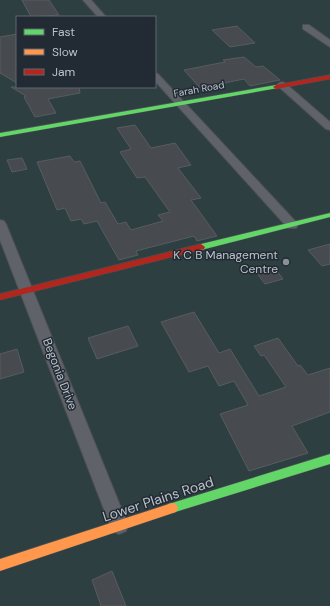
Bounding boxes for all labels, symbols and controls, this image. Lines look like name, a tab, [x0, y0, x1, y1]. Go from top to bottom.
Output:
legend	[16, 16, 156, 88]
text: Fast	[52, 24, 75, 40]
text: Slow	[52, 44, 78, 60]
text: Jam	[52, 64, 75, 80]
street label: Farah Road	[173, 78, 225, 100]
place label: K C B Management Centre	[173, 247, 278, 277]
marker: K C B Management Centre	[281, 257, 291, 267]
street label: Begonia Drive	[39, 336, 81, 412]
street label: Lower Plains Road	[100, 473, 216, 525]

